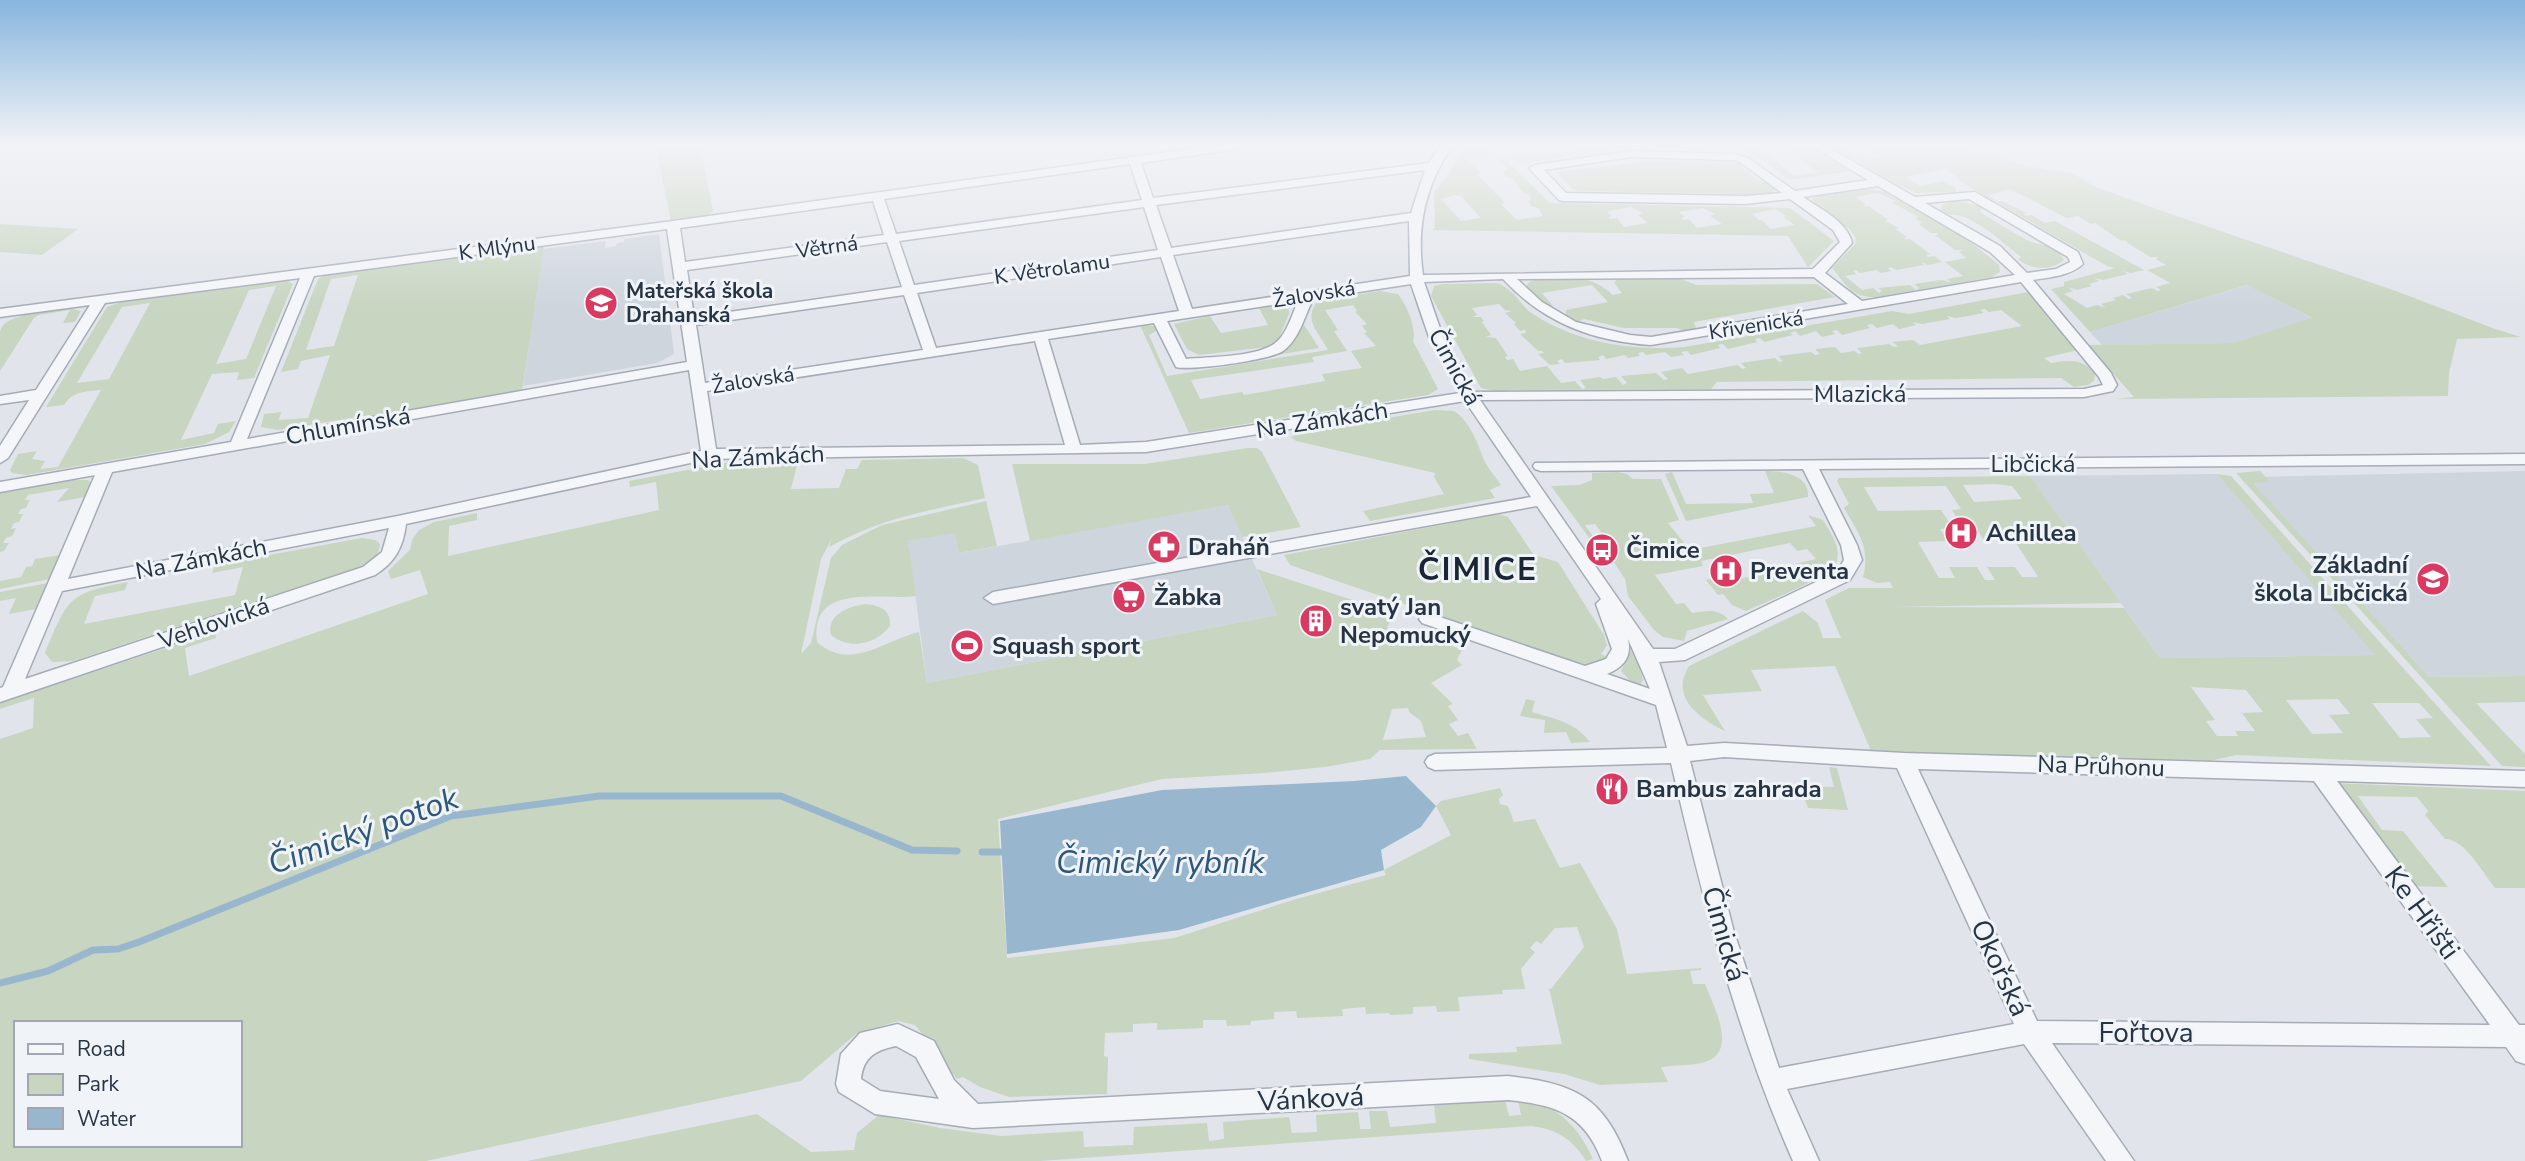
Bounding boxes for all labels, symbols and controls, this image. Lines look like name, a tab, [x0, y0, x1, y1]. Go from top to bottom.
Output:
street label: K Mlýnu	[457, 229, 537, 267]
street label: Větrná	[793, 229, 860, 265]
street label: K Větrolamu	[992, 247, 1112, 291]
street label: Žalovská	[1271, 274, 1357, 314]
place label: Mateřská škola Drahanská	[626, 277, 773, 329]
school or university icon: Mateřská škola Drahanská	[582, 284, 620, 322]
street label: Křivenická	[1707, 304, 1805, 346]
street label: Čimická	[1421, 323, 1489, 411]
street label: Žalovská	[710, 360, 796, 400]
street label: Mlazická	[1814, 378, 1906, 410]
street label: Na Zámkách	[1254, 394, 1390, 446]
street label: Chlumínská	[283, 399, 413, 453]
street label: Na Zámkách	[691, 438, 825, 476]
street label: Libčická	[1991, 448, 2075, 480]
hospital icon: Achillea	[1942, 514, 1980, 552]
place label: Achillea	[1986, 517, 2077, 549]
pharmacy icon: Draháň	[1145, 528, 1183, 566]
street label: Na Zámkách	[133, 531, 269, 587]
place label: Draháň	[1188, 531, 1270, 563]
bus stop icon: Čimice	[1583, 531, 1621, 569]
place label: Čimice	[1626, 534, 1700, 566]
district label: ČIMICE	[1418, 548, 1538, 591]
place label: Základní škola Libčická	[2254, 549, 2410, 609]
hospital icon: Preventa	[1707, 552, 1745, 590]
place label: Preventa	[1750, 555, 1849, 587]
school or university icon: Základní škola Libčická	[2414, 560, 2452, 598]
supermarket icon: Žabka	[1110, 578, 1148, 616]
place label: Žabka	[1154, 581, 1222, 613]
street label: Vehlovická	[153, 589, 274, 657]
place label: svatý Jan Nepomucký	[1340, 591, 1471, 651]
building icon: svatý Jan Nepomucký	[1297, 602, 1335, 640]
sports icon: Squash sport	[948, 627, 986, 665]
place label: Squash sport	[992, 630, 1141, 662]
street label: Na Průhonu	[2037, 748, 2165, 784]
restaurant icon: Bambus zahrada	[1593, 770, 1631, 808]
place label: Bambus zahrada	[1636, 773, 1822, 805]
water label: Čimický potok	[262, 776, 465, 885]
water label: Čimický rybník	[1056, 841, 1265, 884]
street label: Ke Hřišti	[2375, 859, 2469, 967]
street label: Čimická	[1692, 882, 1756, 986]
street label: Okořská	[1961, 913, 2039, 1023]
street label: Fořtova	[2098, 1014, 2194, 1052]
legend	[14, 1021, 242, 1147]
text: Road	[77, 1035, 126, 1063]
text: Park	[77, 1070, 119, 1098]
street label: Vánková	[1256, 1077, 1365, 1121]
text: Water	[77, 1105, 136, 1133]

